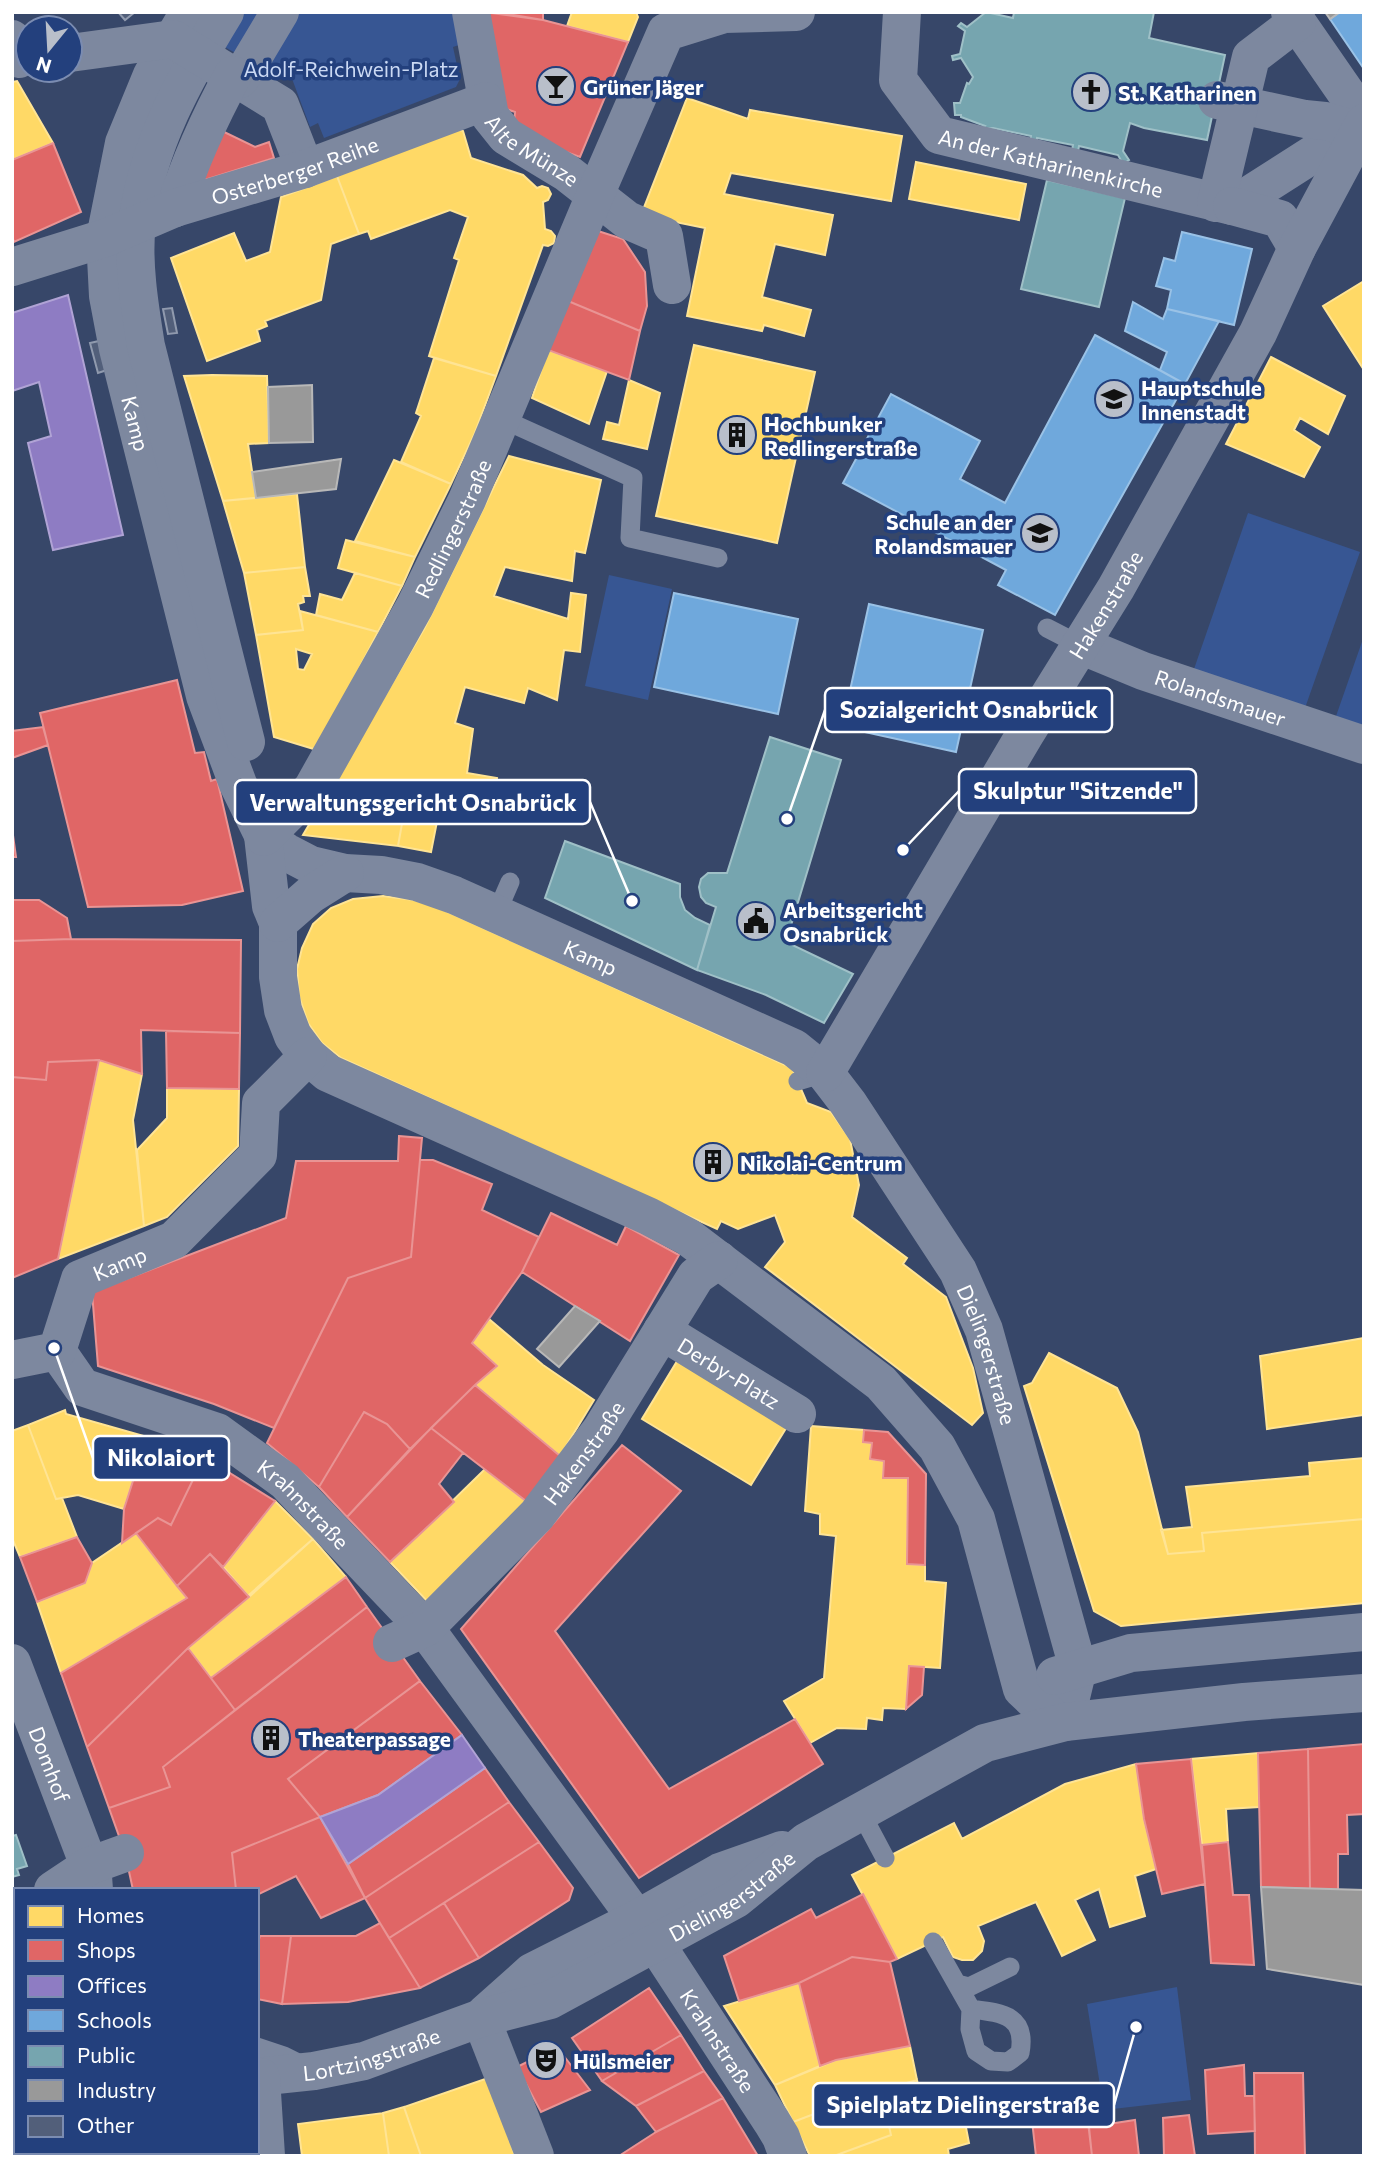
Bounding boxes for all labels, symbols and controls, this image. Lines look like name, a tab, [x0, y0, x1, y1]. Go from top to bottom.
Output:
north arrow	[14, 14, 84, 84]
text: N	[33, 53, 54, 79]
park label: Adolf-Reichwein-Platz	[243, 56, 459, 81]
bar icon: Grüner Jäger	[535, 65, 577, 107]
church icon: St. Katharinen	[1070, 71, 1112, 113]
place label: Grüner Jäger	[583, 74, 704, 99]
place label: St. Katharinen	[1118, 80, 1257, 105]
street label: Alte Münze	[481, 109, 585, 191]
street label: An der Katharinenkirche	[936, 123, 1166, 201]
street label: Osterberger Reihe	[208, 130, 381, 209]
place label: Hauptschule Innenstadt	[1141, 375, 1262, 424]
school or university icon: Hauptschule Innenstadt	[1093, 378, 1135, 420]
street label: Kamp	[118, 393, 156, 453]
place label: Hochbunker Redlingerstraße	[764, 411, 918, 460]
building icon: Hochbunker Redlingerstraße	[716, 414, 758, 456]
street label: Redlingerstraße	[408, 455, 495, 602]
place label: Schule an der Rolandsmauer	[875, 509, 1013, 558]
school or university icon: Schule an der Rolandsmauer	[1019, 512, 1061, 554]
street label: Hakenstraße	[1063, 546, 1147, 663]
street label: Rolandsmauer	[1152, 663, 1289, 731]
callout: Sozialgericht Osnabrück	[825, 688, 1112, 732]
text: Sozialgericht Osnabrück	[840, 695, 1098, 723]
callout: Skulptur "Sitzende"	[959, 769, 1196, 813]
text: Skulptur "Sitzende"	[973, 776, 1183, 804]
callout: Verwaltungsgericht Osnabrück	[235, 780, 590, 824]
text: Verwaltungsgericht Osnabrück	[249, 788, 577, 816]
place label: Arbeitsgericht Osnabrück	[783, 897, 923, 946]
public building icon: Arbeitsgericht Osnabrück	[735, 900, 777, 942]
street label: Kamp	[560, 934, 621, 979]
building icon: Nikolai-Centrum	[692, 1141, 734, 1183]
place label: Nikolai-Centrum	[740, 1150, 903, 1175]
street label: Kamp	[89, 1240, 150, 1285]
street label: Dielingerstraße	[953, 1280, 1022, 1427]
street label: Derby-Platz	[674, 1332, 785, 1413]
street label: Hakenstraße	[537, 1396, 629, 1509]
callout: Nikolaiort	[93, 1436, 229, 1480]
text: Nikolaiort	[107, 1443, 215, 1471]
street label: Krahnstraße	[253, 1453, 355, 1554]
building icon: Theaterpassage	[250, 1717, 292, 1759]
street label: Domhof	[25, 1723, 76, 1806]
place label: Theaterpassage	[298, 1726, 451, 1751]
street label: Dielingerstraße	[664, 1844, 799, 1946]
legend	[14, 1888, 259, 2154]
text: Homes	[77, 1902, 144, 1927]
text: Shops	[77, 1937, 136, 1962]
text: Offices	[77, 1972, 147, 1997]
street label: Krahnstraße	[676, 1984, 761, 2097]
text: Schools	[77, 2007, 152, 2032]
street label: Lortzingstraße	[301, 2022, 443, 2085]
theatre icon: Hülsmeier	[525, 2039, 567, 2081]
text: Public	[77, 2042, 135, 2067]
place label: Hülsmeier	[573, 2048, 672, 2073]
text: Industry	[77, 2077, 156, 2102]
callout: Spielplatz Dielingerstraße	[813, 2083, 1114, 2127]
text: Spielplatz Dielingerstraße	[826, 2090, 1100, 2118]
text: Other	[77, 2112, 134, 2137]

